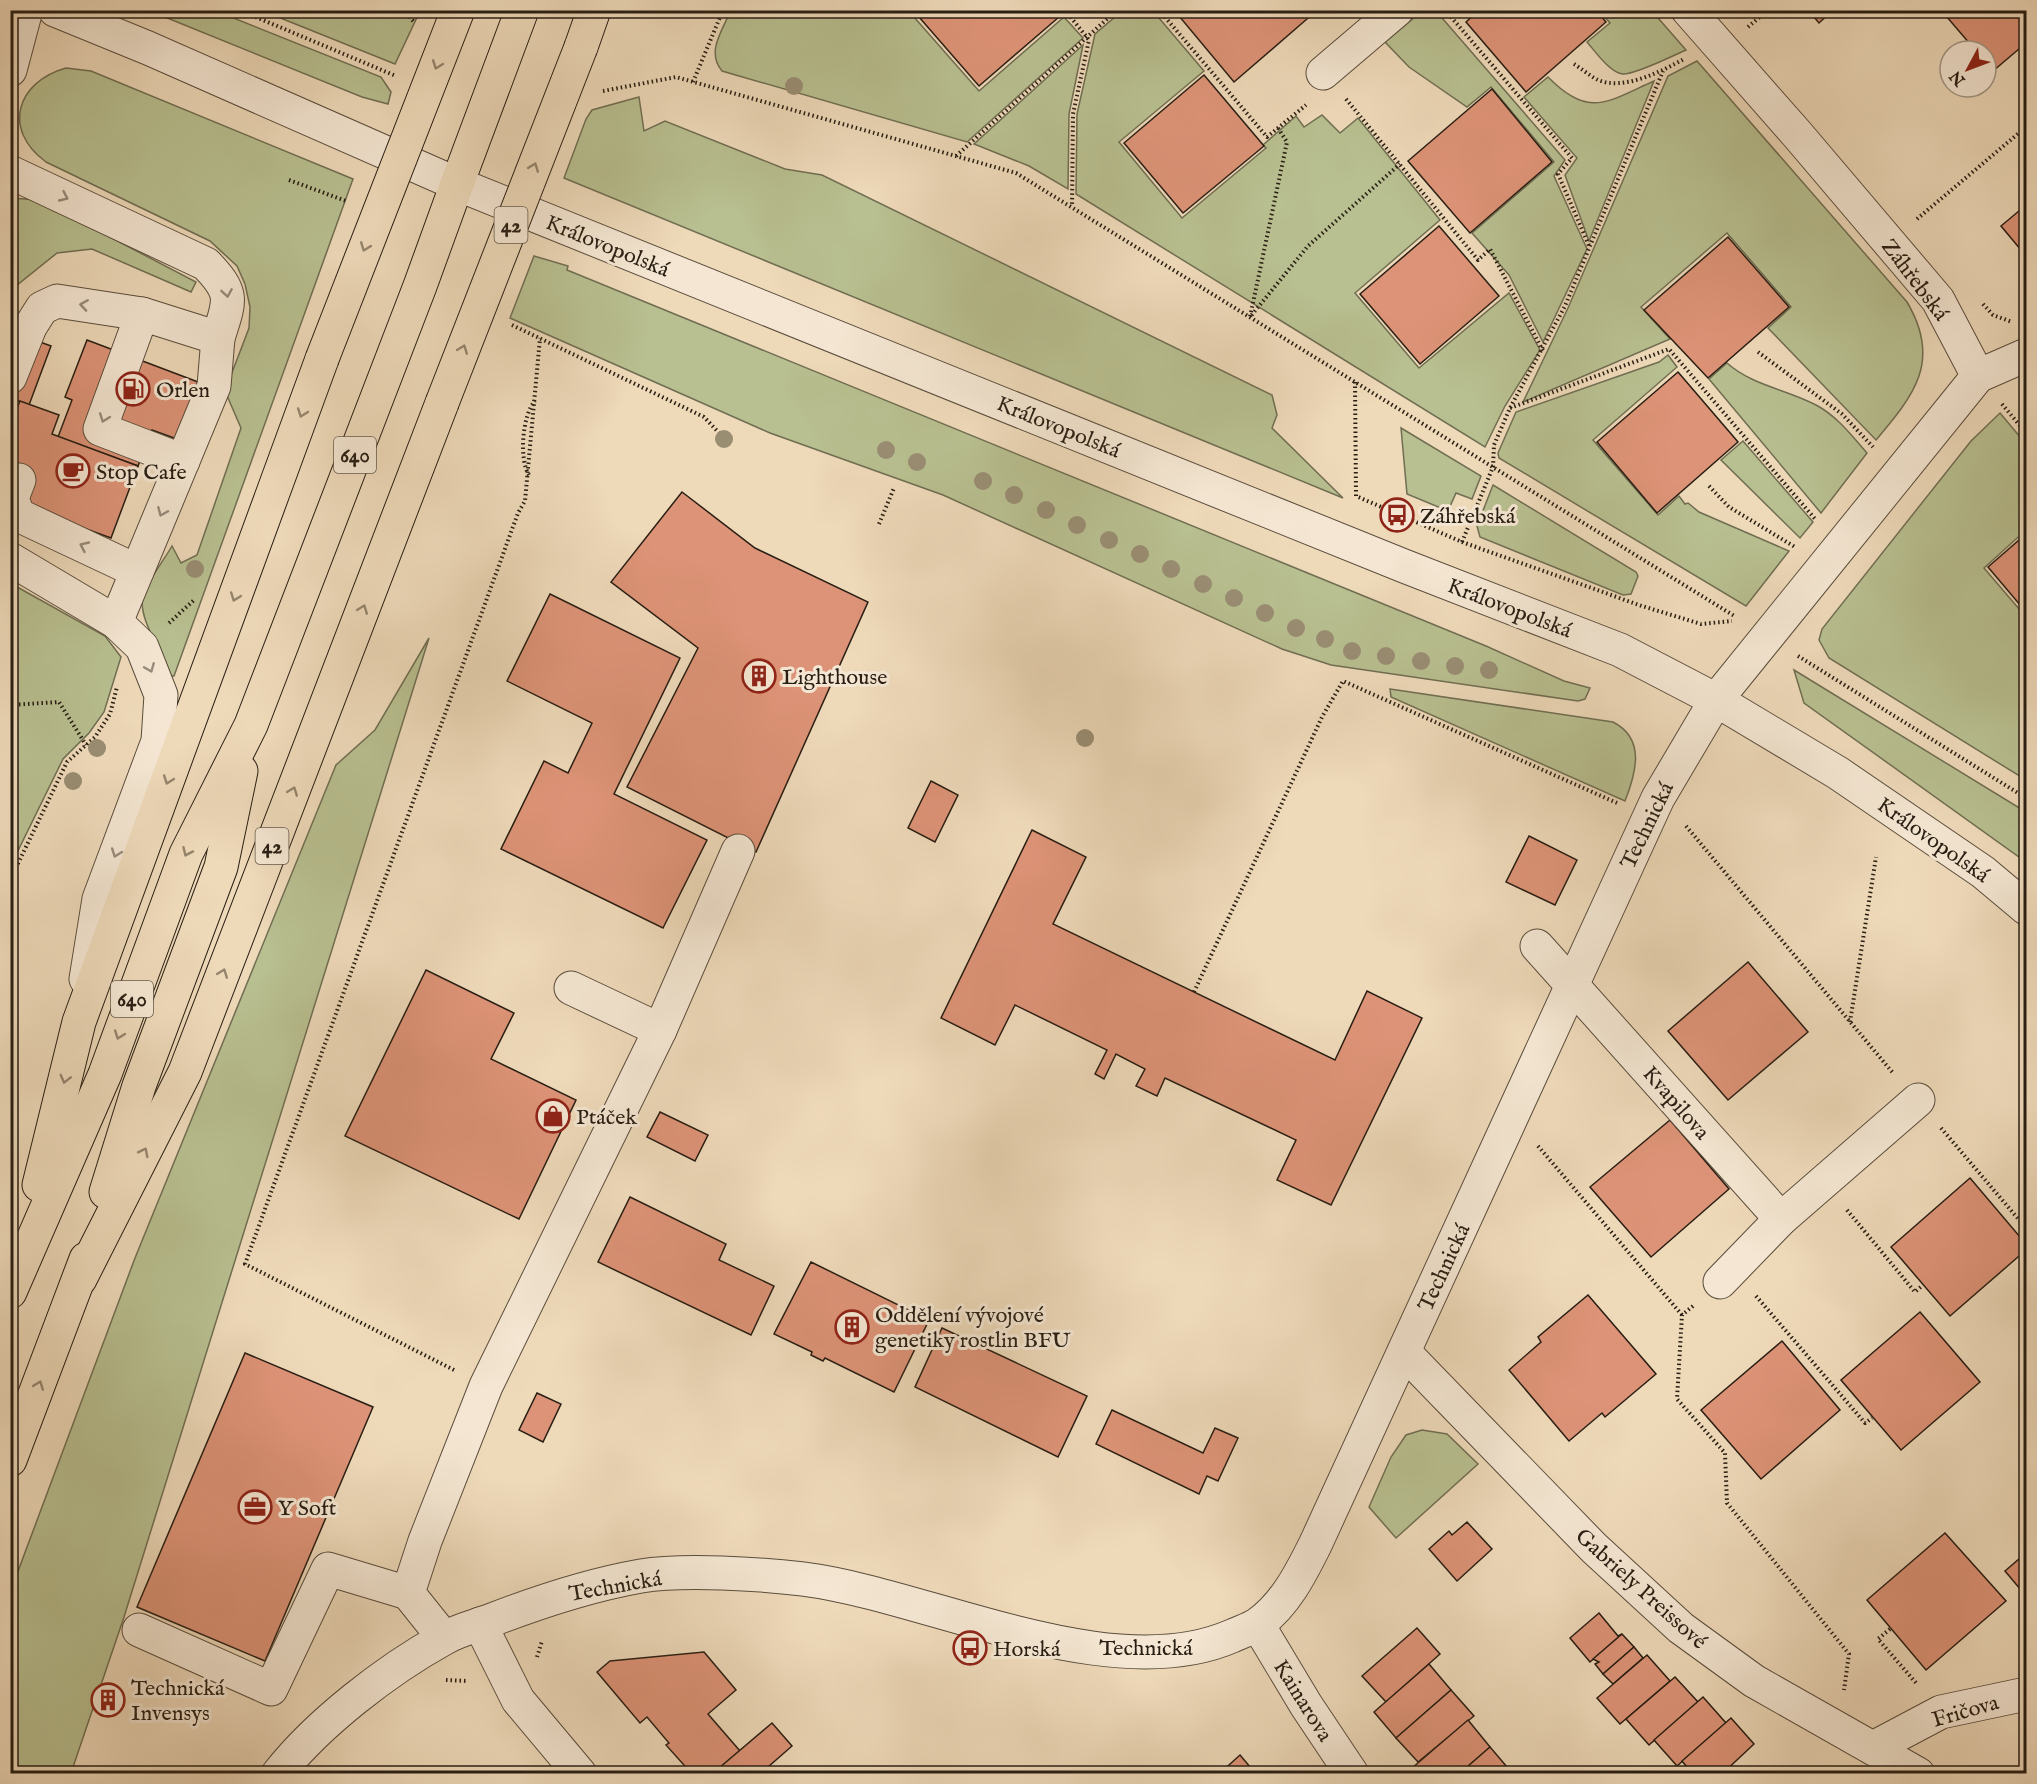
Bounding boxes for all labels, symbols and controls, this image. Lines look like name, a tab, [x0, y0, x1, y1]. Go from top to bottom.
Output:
north arrow	[1938, 39, 1998, 99]
one-way arrow	[431, 59, 444, 70]
text: N	[1946, 66, 1971, 90]
one-way arrow	[527, 162, 539, 173]
one-way arrow	[57, 190, 68, 202]
road number: 42	[494, 207, 528, 243]
street label: Královopolská	[541, 209, 674, 285]
street label: Záhřebská	[1874, 234, 1955, 327]
one-way arrow	[360, 241, 373, 251]
one-way arrow	[220, 289, 232, 298]
one-way arrow	[79, 299, 89, 311]
one-way arrow	[456, 344, 468, 355]
fuel station icon: Orlen	[115, 371, 151, 407]
place label: Orlen	[156, 377, 210, 405]
street label: Královopolská	[992, 390, 1125, 466]
one-way arrow	[296, 408, 309, 418]
one-way arrow	[99, 412, 112, 423]
road number: 640	[334, 437, 376, 473]
cafe icon: Stop Cafe	[55, 453, 91, 489]
place label: Stop Cafe	[96, 459, 187, 487]
bus stop icon: Záhřebská	[1379, 497, 1415, 533]
place label: Záhřebská	[1420, 503, 1516, 531]
one-way arrow	[157, 505, 169, 516]
one-way arrow	[80, 542, 91, 554]
street label: Královopolská	[1443, 572, 1576, 646]
one-way arrow	[229, 591, 242, 601]
one-way arrow	[355, 604, 368, 615]
building icon: Lighthouse	[741, 658, 777, 694]
one-way arrow	[143, 662, 155, 673]
place label: Lighthouse	[782, 664, 887, 692]
one-way arrow	[162, 774, 175, 785]
street label: Technická	[1615, 777, 1681, 874]
one-way arrow	[285, 786, 298, 797]
street label: Královopolská	[1871, 792, 1995, 890]
road number: 42	[256, 828, 288, 864]
one-way arrow	[182, 846, 194, 857]
one-way arrow	[111, 847, 124, 858]
one-way arrow	[215, 968, 228, 979]
road number: 640	[111, 981, 153, 1017]
one-way arrow	[113, 1029, 126, 1040]
street label: Kvapilova	[1636, 1061, 1716, 1146]
one-way arrow	[60, 1074, 73, 1084]
shop icon: Ptáček	[535, 1098, 571, 1134]
place label: Ptáček	[576, 1104, 637, 1132]
one-way arrow	[137, 1147, 149, 1158]
street label: Technická	[1412, 1219, 1477, 1316]
place label: Oddělení vývojové genetiky rostlin BFU	[875, 1302, 1071, 1355]
building icon: Oddělení vývojové genetiky rostlin BFU	[834, 1309, 870, 1345]
one-way arrow	[32, 1380, 44, 1391]
office icon: Y Soft	[237, 1489, 273, 1525]
place label: Y Soft	[278, 1495, 337, 1523]
street label: Gabriely Preissové	[1569, 1523, 1712, 1656]
street label: Technická	[567, 1565, 664, 1609]
bus stop icon: Horská	[952, 1630, 988, 1666]
street label: Technická	[1099, 1635, 1193, 1663]
place label: Horská	[993, 1636, 1061, 1664]
street label: Kainarova	[1266, 1655, 1339, 1748]
place label: Technická Invensys	[131, 1675, 225, 1728]
building icon: Technická Invensys	[90, 1682, 126, 1718]
street label: Fričova	[1929, 1689, 2002, 1735]

